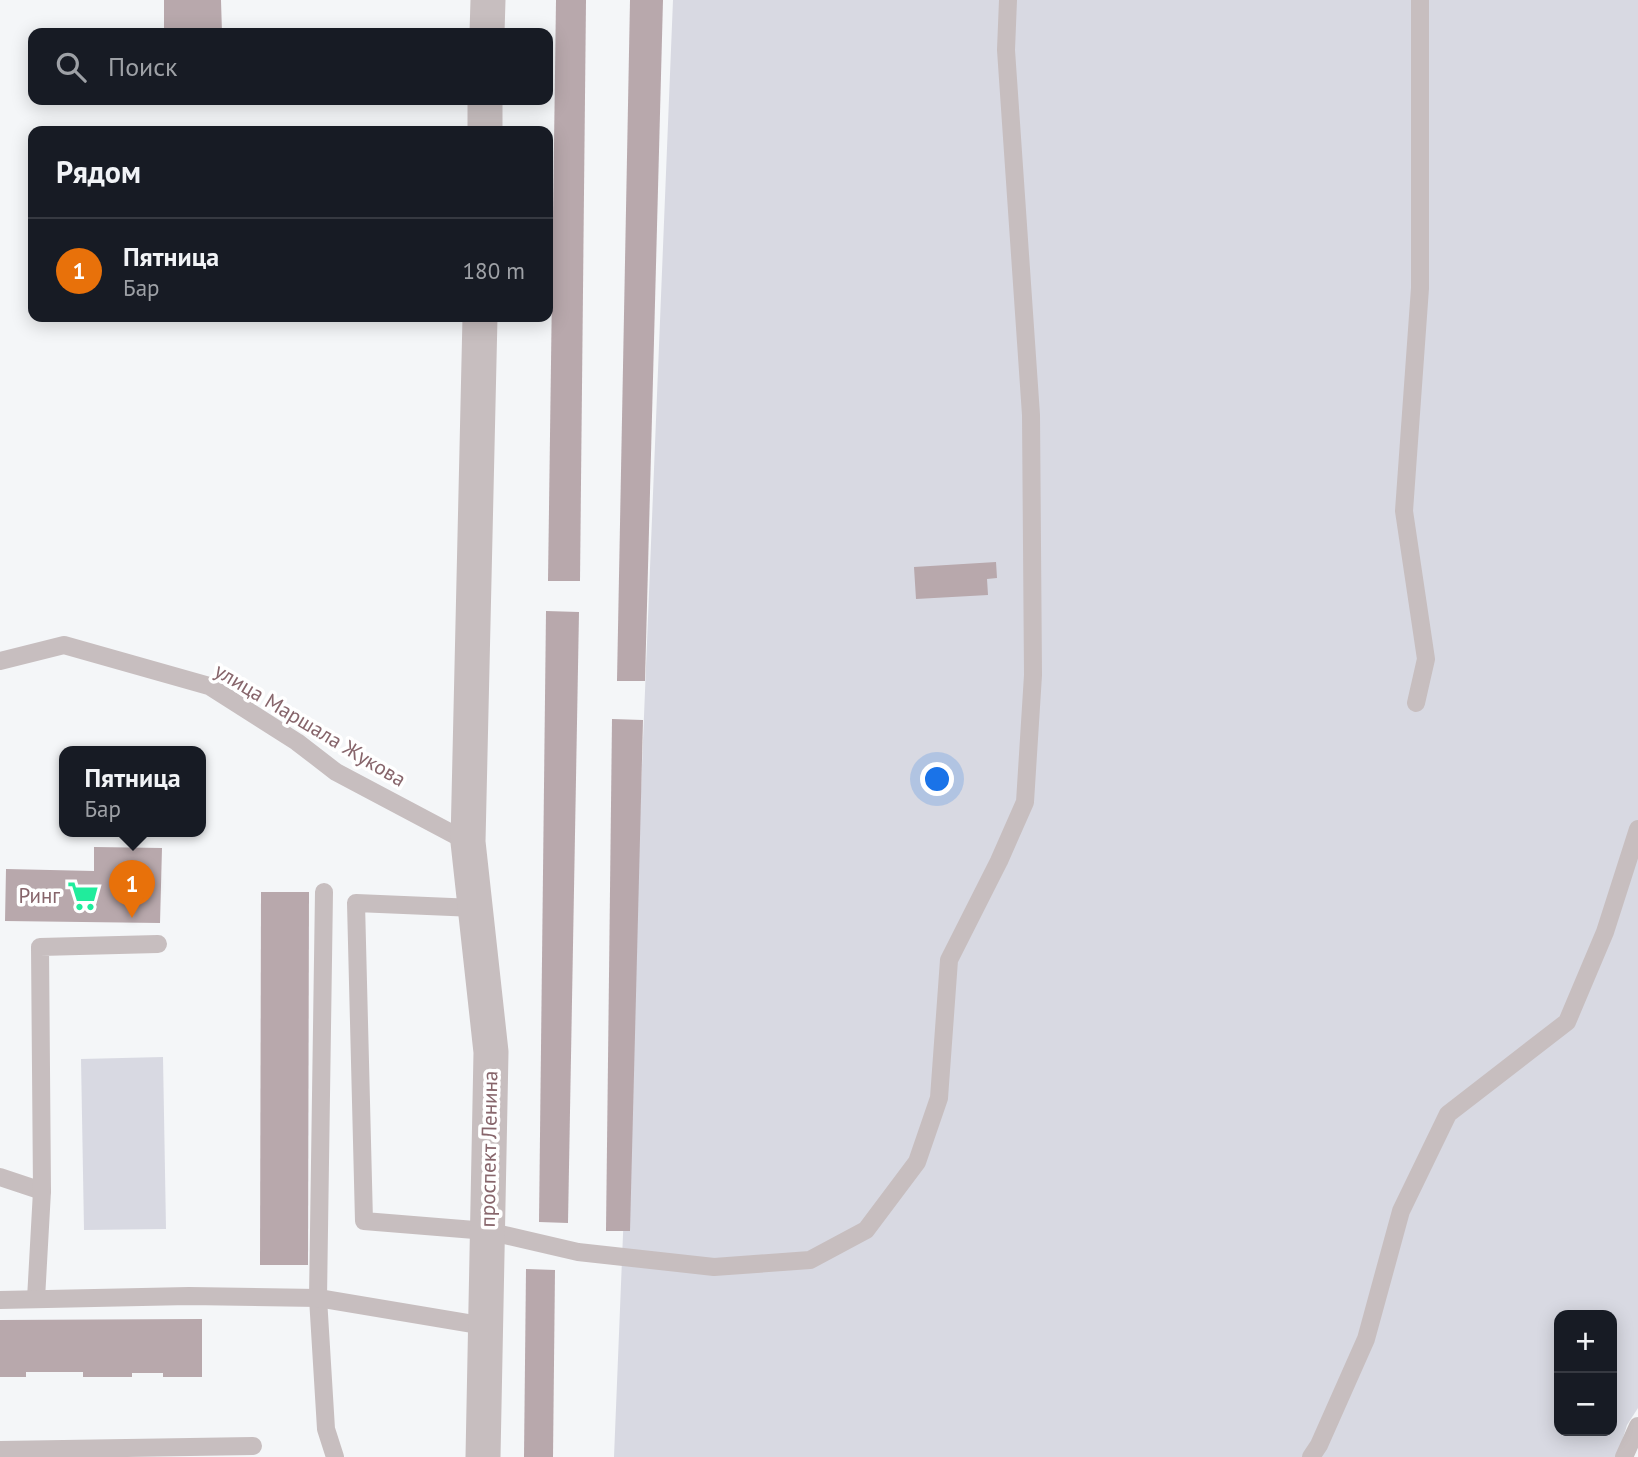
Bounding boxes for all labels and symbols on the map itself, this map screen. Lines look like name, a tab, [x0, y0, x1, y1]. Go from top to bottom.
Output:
street label: улица Маршала Жукова	[210, 657, 411, 792]
your location	[920, 762, 954, 796]
pin: 1	[109, 860, 155, 918]
supermarket icon: Ринг	[66, 879, 100, 913]
place label: Ринг	[18, 882, 60, 909]
street label: проспект Ленина	[474, 1070, 503, 1228]

